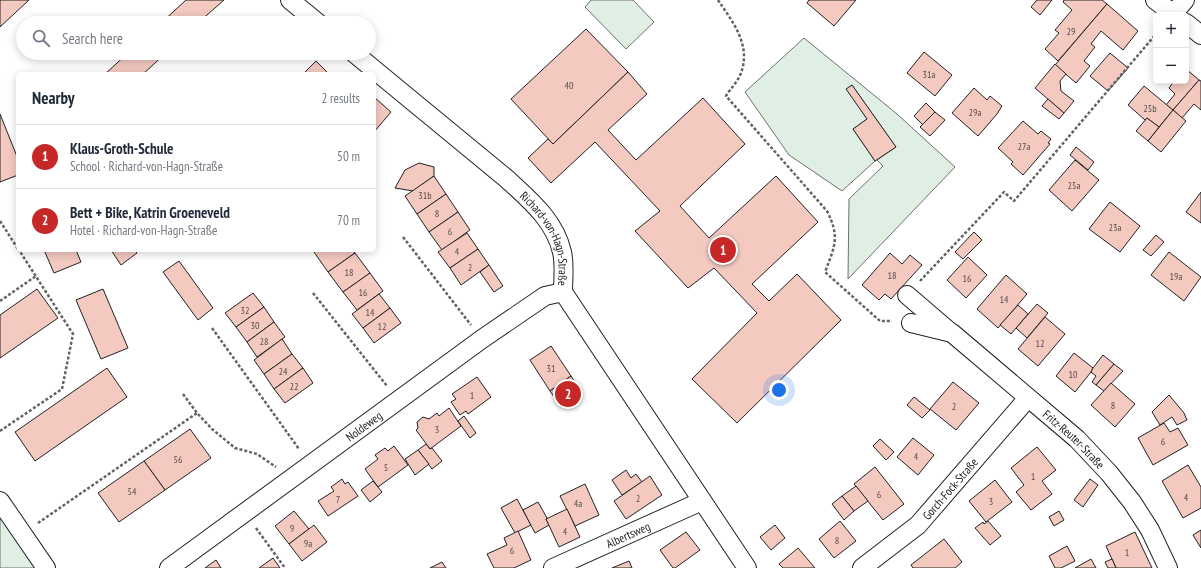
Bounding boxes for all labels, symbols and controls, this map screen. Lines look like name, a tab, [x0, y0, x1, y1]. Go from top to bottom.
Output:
map controls	[1153, 12, 1189, 84]
button: +	[1153, 12, 1189, 48]
search box	[16, 16, 376, 60]
house number: 29	[1067, 25, 1076, 38]
icon: search	[30, 27, 52, 49]
text: Search here	[62, 29, 123, 48]
button: −	[1153, 48, 1189, 84]
house number: 31a	[923, 68, 936, 81]
house number: 40	[565, 79, 574, 92]
text: Nearby	[32, 87, 75, 109]
text: 2 results	[321, 90, 360, 107]
house number: 25b	[1143, 102, 1157, 115]
house number: 29a	[969, 106, 982, 119]
text: Klaus-Groth-Schule	[70, 139, 174, 158]
house number: 27a	[1018, 140, 1030, 153]
text: 1	[42, 148, 48, 165]
text: 50 m	[337, 148, 360, 165]
text: School · Richard-von-Hagn-Straße	[70, 158, 223, 175]
house number: 25a	[1068, 179, 1081, 192]
street label: Richard-von-Hagn-Straße	[517, 188, 571, 286]
house number: 31b	[418, 189, 432, 202]
text: Bett + Bike, Katrin Groeneveld	[70, 203, 230, 222]
house number: 8	[435, 207, 439, 220]
text: 2	[42, 212, 48, 229]
text: 70 m	[337, 212, 360, 229]
house number: 23a	[1109, 221, 1122, 234]
text: Hotel · Richard-von-Hagn-Straße	[70, 222, 217, 239]
house number: 6	[448, 225, 453, 238]
pin: 1	[710, 235, 736, 265]
house number: 4	[455, 245, 460, 258]
house number: 2	[468, 261, 472, 274]
house number: 18	[345, 266, 354, 279]
house number: 18	[888, 269, 897, 282]
house number: 19a	[1170, 270, 1183, 283]
house number: 16	[963, 272, 972, 285]
house number: 16	[359, 286, 368, 299]
house number: 14	[1000, 293, 1009, 306]
house number: 32	[241, 304, 250, 317]
house number: 14	[366, 306, 375, 319]
house number: 30	[251, 319, 260, 332]
house number: 12	[378, 320, 387, 333]
house number: 28	[260, 335, 269, 348]
house number: 12	[1036, 337, 1045, 350]
house number: 31	[547, 362, 556, 375]
house number: 24	[279, 365, 288, 378]
house number: 10	[1069, 368, 1078, 381]
pin: 2	[555, 379, 581, 409]
house number: 22	[290, 380, 299, 393]
your location	[769, 380, 789, 400]
house number: 1	[470, 389, 474, 402]
house number: 8	[1111, 399, 1115, 412]
house number: 2	[952, 400, 956, 413]
street label: Fritz-Reuter-Straße	[1040, 406, 1108, 472]
street label: Noldeweg	[342, 407, 385, 444]
house number: 3	[435, 423, 439, 436]
house number: 6	[1161, 435, 1166, 448]
house number: 4	[914, 450, 919, 463]
house number: 56	[174, 453, 183, 466]
street label: Gorch-Fock-Straße	[919, 454, 981, 522]
house number: 5	[384, 461, 388, 474]
house number: 1	[1031, 470, 1035, 483]
house number: 54	[128, 485, 137, 498]
house number: 6	[877, 488, 882, 501]
house number: 4	[1184, 491, 1189, 504]
house number: 2	[636, 492, 640, 505]
house number: 7	[336, 493, 340, 506]
house number: 3	[989, 495, 993, 508]
house number: 4a	[574, 497, 582, 510]
street label: Albertsweg	[603, 518, 652, 551]
house number: 9	[290, 522, 294, 535]
house number: 4	[563, 525, 568, 538]
house number: 8	[835, 534, 839, 547]
house number: 9a	[304, 537, 312, 550]
house number: 6	[510, 544, 515, 557]
house number: 1	[1125, 546, 1129, 559]

